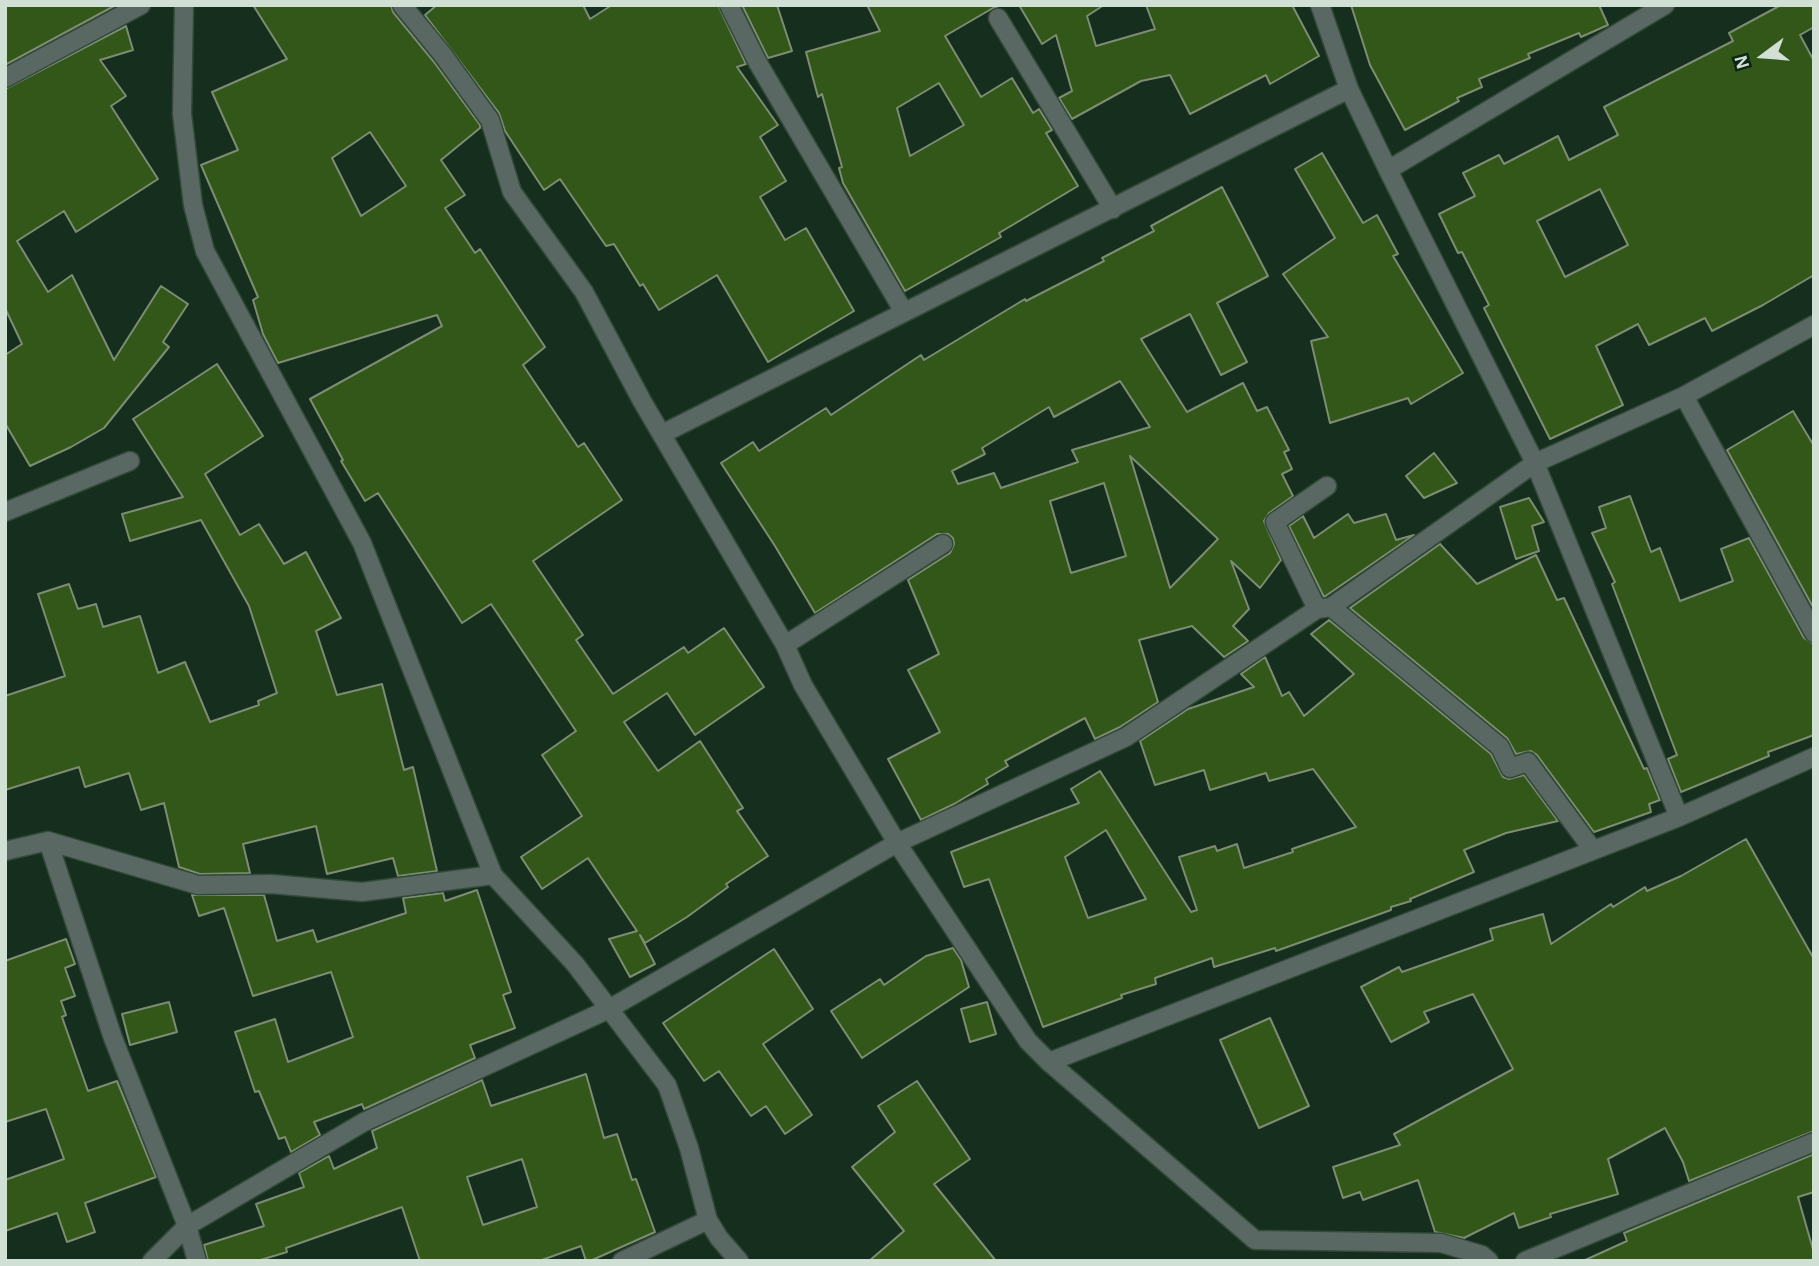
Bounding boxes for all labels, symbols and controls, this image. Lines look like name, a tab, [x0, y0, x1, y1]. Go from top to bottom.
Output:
north arrow	[1728, 21, 1798, 91]
text: N	[1731, 53, 1753, 71]

